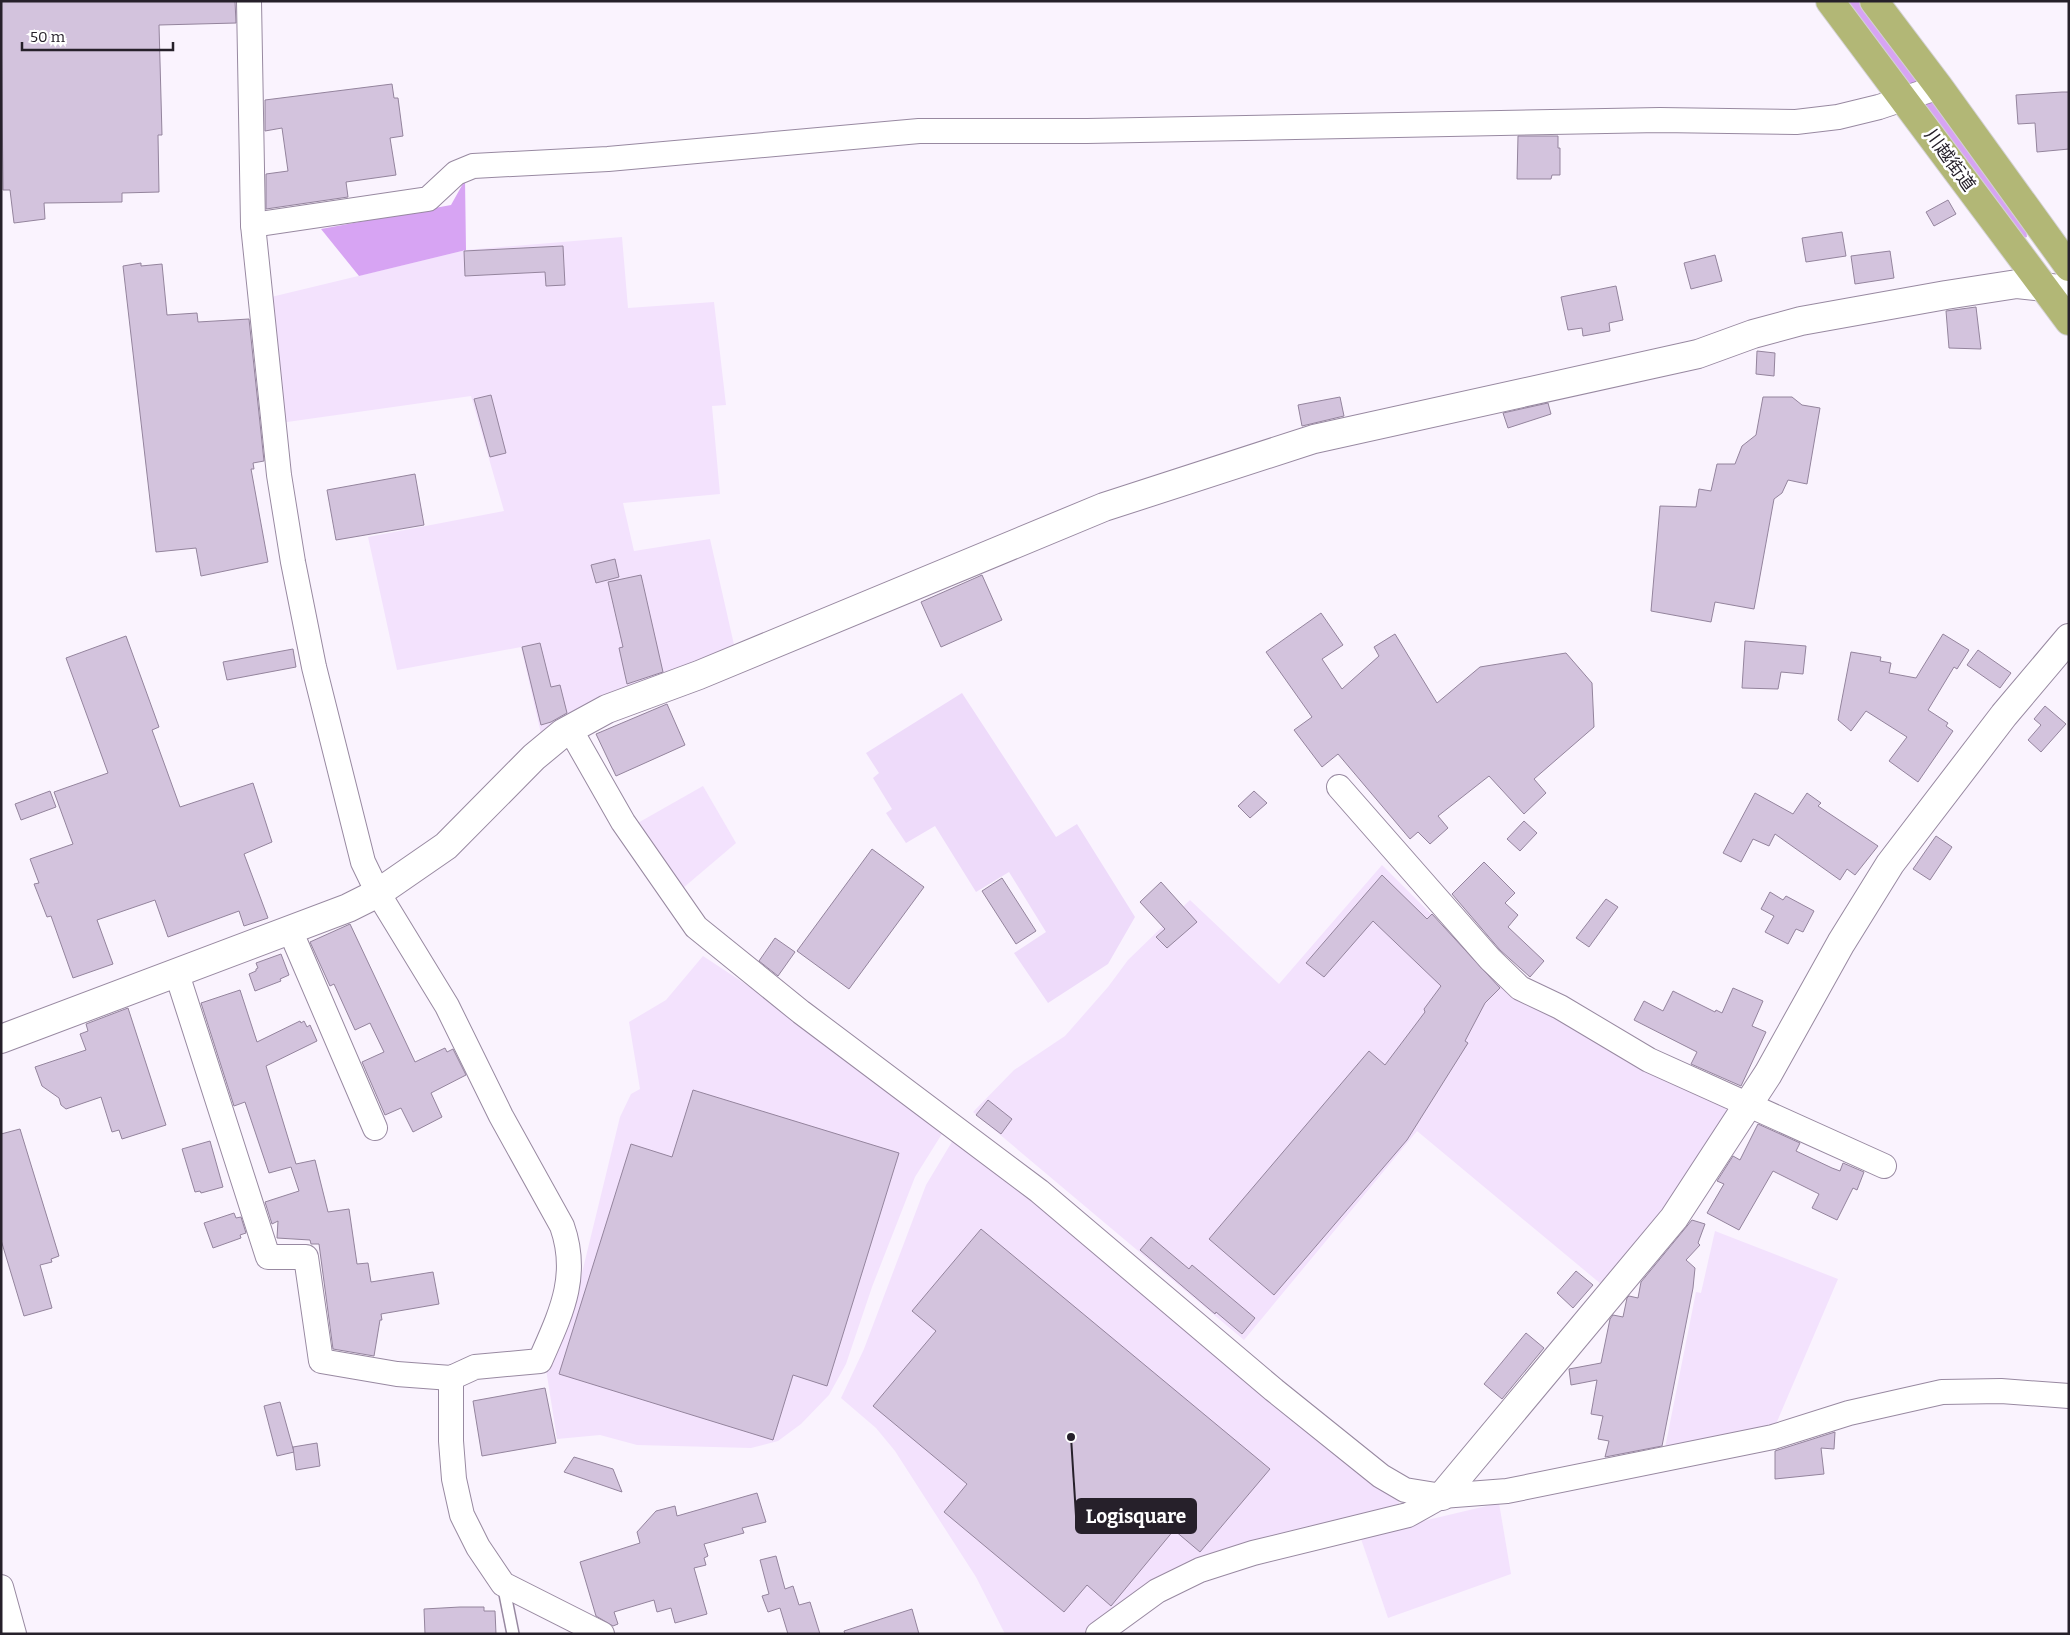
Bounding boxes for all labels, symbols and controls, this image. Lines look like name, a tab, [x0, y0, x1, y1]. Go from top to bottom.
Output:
scale bar	[22, 20, 174, 52]
text: 50 m	[30, 28, 66, 46]
street label: 川越街道	[1920, 124, 1980, 196]
callout: Logisquare	[1076, 1499, 1196, 1533]
text: Logisquare	[1086, 1505, 1186, 1528]

